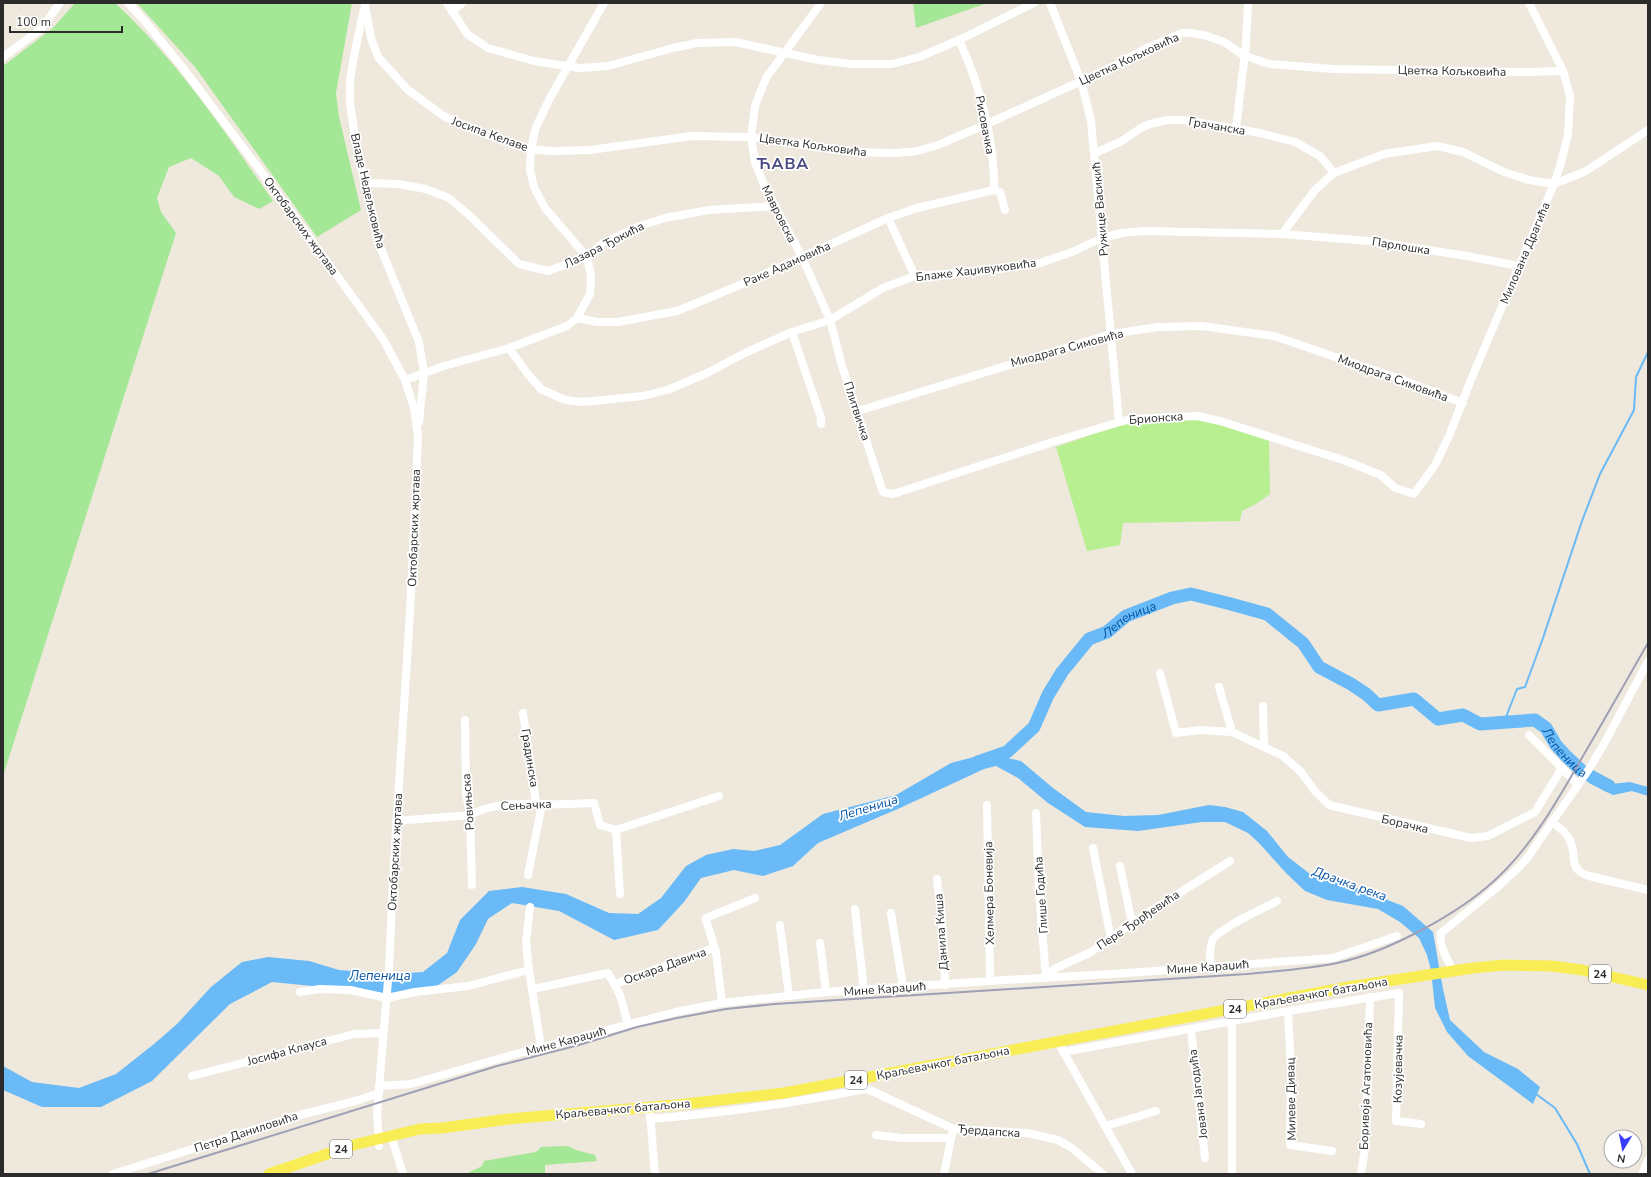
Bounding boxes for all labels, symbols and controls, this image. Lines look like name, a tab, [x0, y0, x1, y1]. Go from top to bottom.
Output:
scale bar	[10, 8, 122, 34]
text: 100 m	[16, 14, 51, 30]
street label: Цветка Кољковића	[1076, 29, 1182, 89]
street label: Цветка Кољковића	[1398, 62, 1506, 80]
street label: Рисовачка	[971, 94, 999, 156]
street label: Јосипа Келаве	[449, 112, 531, 155]
street label: Грачанска	[1187, 113, 1247, 139]
street label: Цветка Кољковића	[758, 130, 868, 160]
street label: Владе Недељковића	[347, 132, 389, 250]
district label: ЋАВА	[757, 153, 809, 175]
street label: Ружице Васикић	[1088, 161, 1112, 257]
street label: Октобарских жртава	[260, 174, 342, 278]
street label: Мавровска	[758, 183, 800, 245]
street label: Милована Драгића	[1496, 200, 1554, 306]
street label: Лазара Ђокића	[561, 218, 647, 272]
street label: Парлошка	[1371, 234, 1431, 258]
street label: Раке Адамовића	[741, 238, 833, 290]
street label: Блаже Хаџивуковића	[915, 255, 1037, 285]
street label: Миодрага Симовића	[1009, 325, 1125, 371]
street label: Миодрага Симовића	[1336, 351, 1450, 405]
street label: Плитвичка	[840, 379, 874, 443]
street label: Брионска	[1128, 408, 1184, 428]
street label: Октобарских жртава	[404, 469, 424, 587]
water label: Лепеница	[1099, 597, 1159, 643]
water label: Лепеница	[1537, 723, 1590, 782]
street label: Градинска	[518, 728, 542, 788]
street label: Ровињска	[458, 773, 478, 831]
water label: Лепеница	[835, 790, 900, 826]
street label: Октобарских жртава	[384, 793, 406, 911]
street label: Сењачка	[500, 796, 552, 814]
street label: Борачка	[1380, 811, 1430, 837]
street label: Хелмера Боневија	[980, 841, 998, 945]
street label: Глише Годића	[1030, 856, 1052, 934]
water label: Драчка река	[1309, 862, 1389, 906]
street label: Пере Ђорђевића	[1093, 886, 1183, 954]
street label: Данила Киша	[930, 893, 952, 971]
street label: Оскара Давича	[621, 944, 709, 988]
street label: Мине Караџић	[1166, 956, 1250, 978]
road number: 24	[1589, 965, 1611, 983]
water label: Лепеница	[348, 967, 411, 985]
street label: Краљевачког батаљона	[1253, 973, 1389, 1013]
street label: Мине Караџић	[843, 978, 927, 1000]
road number: 24	[1224, 1000, 1246, 1018]
street label: Боривоја Агатоновића	[1356, 1022, 1376, 1150]
street label: Мине Караџић	[524, 1023, 608, 1059]
street label: Јосифа Клауса	[244, 1033, 329, 1070]
street label: Козујевачка	[1389, 1035, 1407, 1103]
street label: Краљевачког батаљона	[875, 1042, 1011, 1084]
street label: Јована Јагодића	[1185, 1048, 1212, 1141]
street label: Милеве Дивац	[1282, 1057, 1300, 1141]
road number: 24	[845, 1071, 867, 1089]
street label: Краљевачког батаљона	[555, 1095, 691, 1123]
street label: Петра Даниловића	[192, 1108, 300, 1156]
street label: Ђердапска	[957, 1121, 1021, 1141]
north arrow	[1603, 1129, 1643, 1169]
road number: 24	[330, 1140, 352, 1158]
text: N	[1616, 1150, 1627, 1166]

